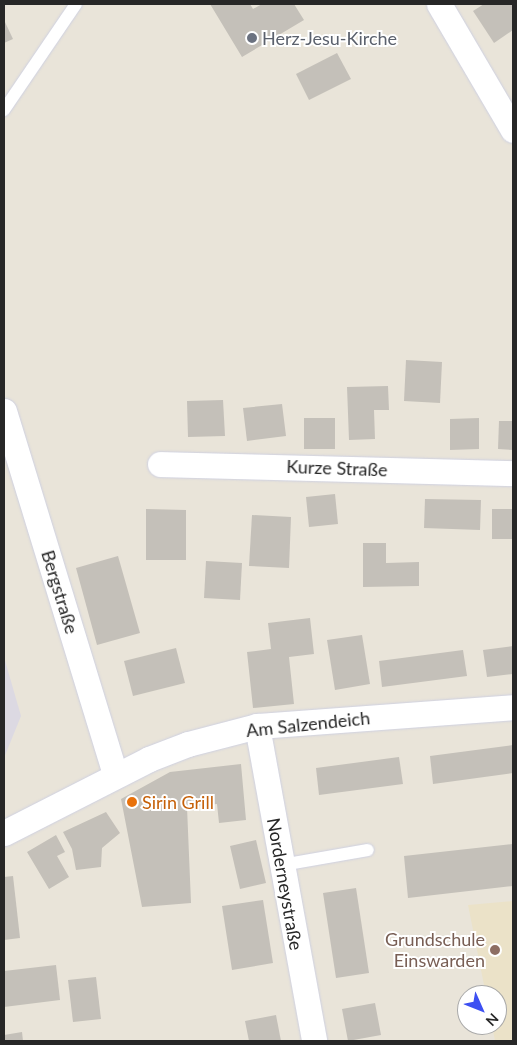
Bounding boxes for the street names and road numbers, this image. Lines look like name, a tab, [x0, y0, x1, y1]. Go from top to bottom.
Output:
street label: Kurze Straße	[286, 455, 388, 481]
street label: Bergstraße	[37, 548, 83, 636]
street label: Am Salzendeich	[245, 707, 371, 741]
street label: Norderneystraße	[263, 816, 307, 952]

